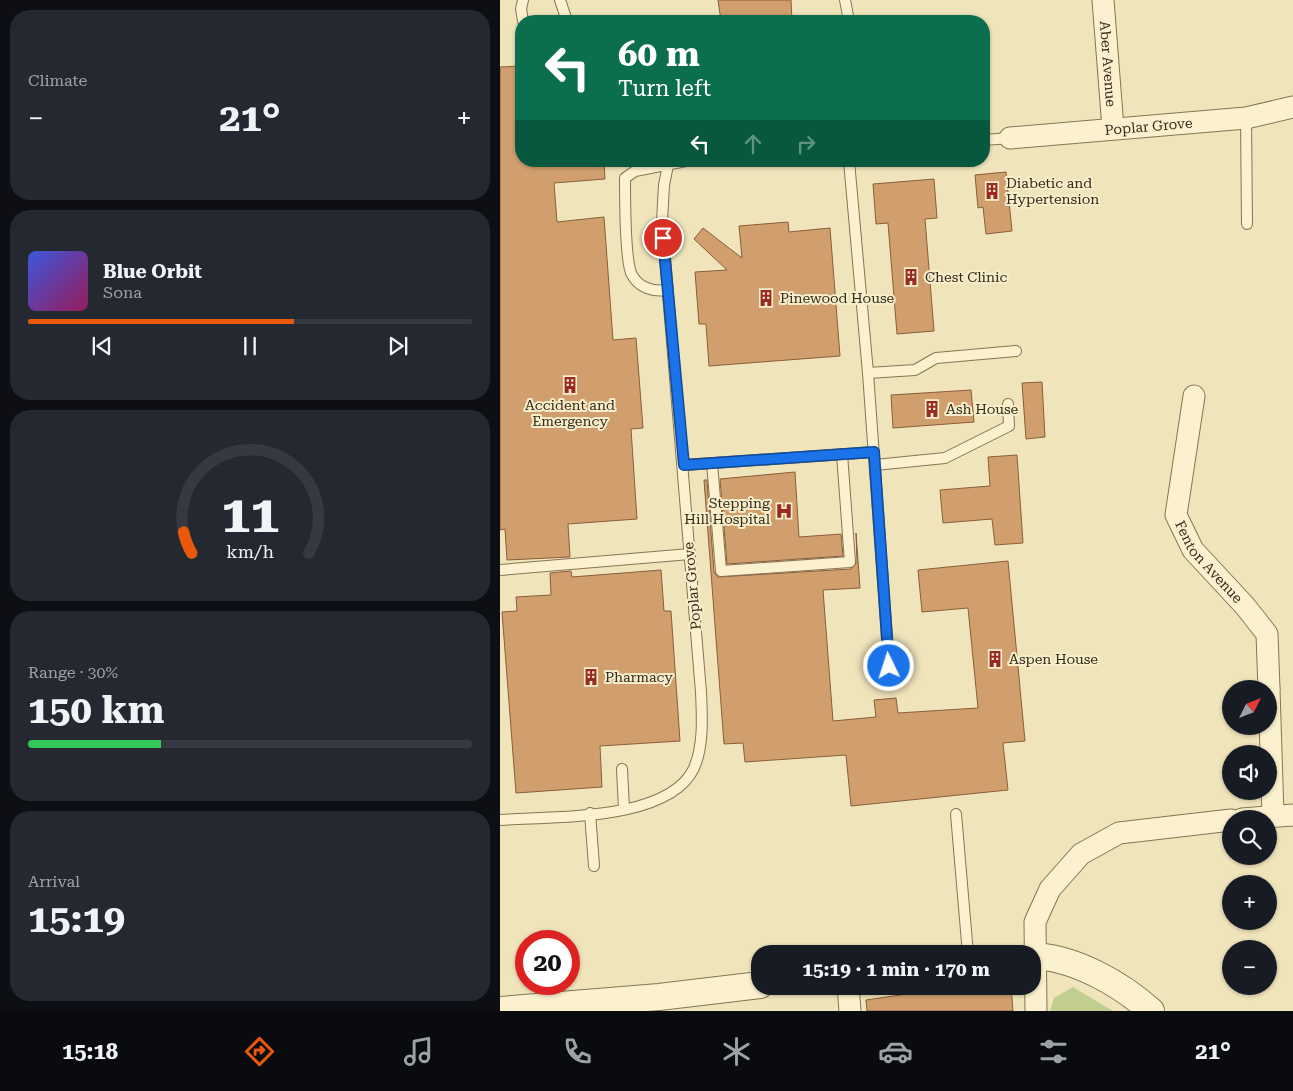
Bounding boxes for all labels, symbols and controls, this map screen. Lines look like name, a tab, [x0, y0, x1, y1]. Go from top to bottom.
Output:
street label: Aber Avenue	[1097, 20, 1119, 108]
text: 60 m	[618, 34, 700, 75]
icon: left	[535, 35, 600, 100]
text: Climate	[28, 71, 87, 90]
text: Turn left	[618, 76, 711, 101]
text: 21°	[219, 96, 281, 140]
text: −	[28, 102, 44, 135]
text: +	[456, 102, 472, 135]
street label: Poplar Grove	[1104, 115, 1193, 138]
icon: left	[686, 130, 714, 158]
icon: ahead	[739, 130, 767, 158]
icon: right	[792, 130, 820, 158]
place label: Diabetic and Hypertension	[1006, 175, 1099, 207]
building icon: Diabetic and Hypertension	[982, 181, 1002, 201]
pin	[642, 217, 684, 259]
icon: arrive	[649, 224, 677, 252]
text: Blue Orbit	[103, 260, 202, 283]
building icon: Chest Clinic	[901, 267, 921, 287]
place label: Chest Clinic	[925, 269, 1008, 285]
text: Sona	[103, 283, 142, 302]
building icon: Pinewood House	[756, 288, 776, 308]
place label: Pinewood House	[780, 290, 895, 306]
icon: previous	[88, 332, 116, 360]
icon: pause	[236, 332, 264, 360]
icon: next	[384, 332, 412, 360]
building icon: Accident and Emergency	[560, 375, 580, 395]
place label: Accident and Emergency	[525, 397, 615, 429]
building icon: Ash House	[922, 399, 942, 419]
place label: Ash House	[946, 401, 1019, 417]
text: 11	[221, 484, 279, 545]
place label: Stepping Hill Hospital	[684, 495, 771, 527]
hospital icon: Stepping Hill Hospital	[774, 501, 794, 521]
street label: Fenton Avenue	[1172, 518, 1246, 606]
text: km/h	[226, 541, 274, 562]
street label: Poplar Grove	[680, 541, 704, 631]
position arrow	[862, 639, 914, 691]
building icon: Aspen House	[985, 649, 1005, 669]
place label: Aspen House	[1009, 651, 1098, 667]
text: Range · 30%	[28, 663, 118, 682]
building icon: Pharmacy	[581, 667, 601, 687]
place label: Pharmacy	[605, 669, 673, 685]
north arrow	[1222, 680, 1278, 735]
map controls	[1222, 680, 1277, 995]
text: 150 km	[28, 688, 164, 732]
button: sound	[1222, 745, 1277, 800]
button: search	[1222, 810, 1277, 865]
text: Arrival	[28, 872, 80, 891]
button: +	[1222, 875, 1277, 930]
text: 15:19	[28, 897, 125, 941]
speed limit sign: 20	[515, 930, 580, 995]
button: −	[1222, 940, 1277, 995]
text: 15:19 · 1 min · 170 m	[802, 958, 990, 981]
icon: directions	[242, 1034, 277, 1069]
icon: music	[401, 1034, 436, 1069]
icon: phone	[560, 1034, 595, 1069]
icon: climate	[719, 1034, 754, 1069]
icon: car	[878, 1034, 913, 1069]
icon: filters	[1036, 1034, 1071, 1069]
text: 15:18	[62, 1039, 118, 1064]
text: 21°	[1195, 1039, 1231, 1064]

